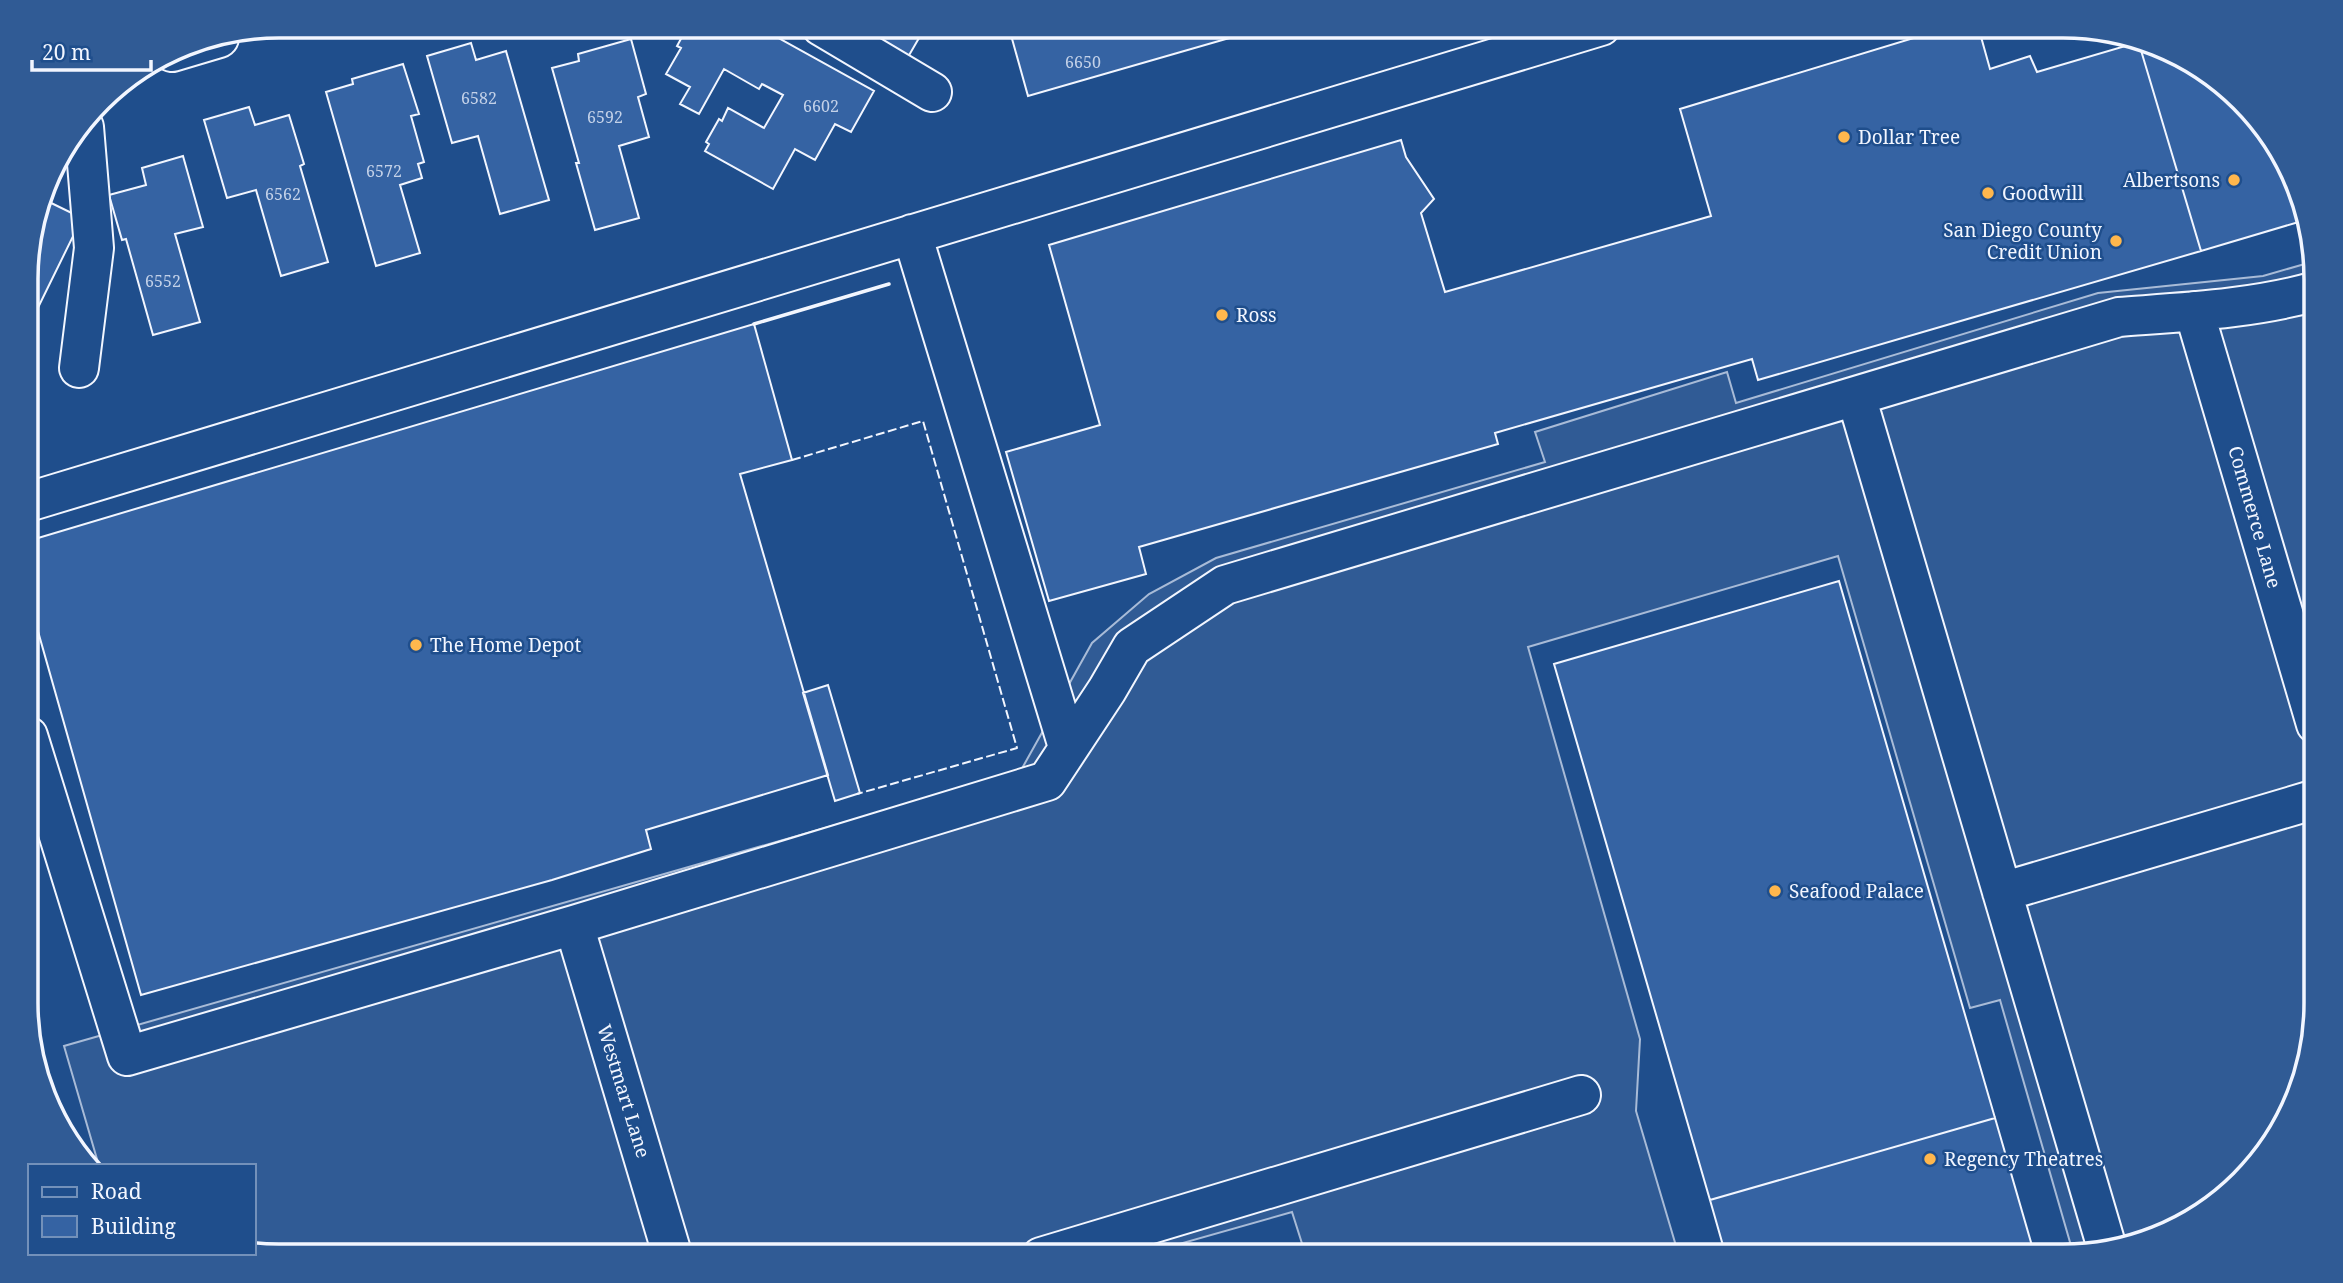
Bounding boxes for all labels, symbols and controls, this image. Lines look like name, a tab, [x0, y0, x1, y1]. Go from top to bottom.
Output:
scale bar	[32, 28, 150, 72]
text: 20 m	[42, 38, 91, 66]
house number: 6650	[1065, 51, 1101, 73]
house number: 6582	[461, 87, 497, 109]
house number: 6602	[803, 95, 839, 117]
house number: 6592	[587, 106, 623, 128]
place label: Dollar Tree	[1858, 124, 1960, 150]
marker: Dollar Tree	[1836, 129, 1852, 145]
house number: 6572	[366, 160, 402, 182]
place label: Albertsons	[2123, 167, 2220, 193]
marker: Albertsons	[2226, 172, 2242, 188]
place label: Goodwill	[2002, 180, 2084, 206]
house number: 6562	[265, 183, 301, 205]
marker: Goodwill	[1980, 185, 1996, 201]
place label: San Diego County Credit Union	[1943, 217, 2102, 265]
marker: San Diego County Credit Union	[2108, 233, 2124, 249]
house number: 6552	[145, 270, 181, 292]
place label: Ross	[1236, 302, 1277, 328]
marker: Ross	[1214, 307, 1230, 323]
street label: Commerce Lane	[2222, 443, 2288, 591]
place label: The Home Depot	[430, 632, 582, 658]
marker: The Home Depot	[408, 637, 424, 653]
place label: Seafood Palace	[1789, 878, 1924, 904]
marker: Seafood Palace	[1767, 883, 1783, 899]
street label: Westmart Lane	[591, 1021, 657, 1161]
place label: Regency Theatres	[1944, 1146, 2103, 1172]
marker: Regency Theatres	[1922, 1151, 1938, 1167]
legend	[28, 1164, 256, 1255]
text: Road	[91, 1177, 142, 1205]
text: Building	[91, 1212, 176, 1240]

